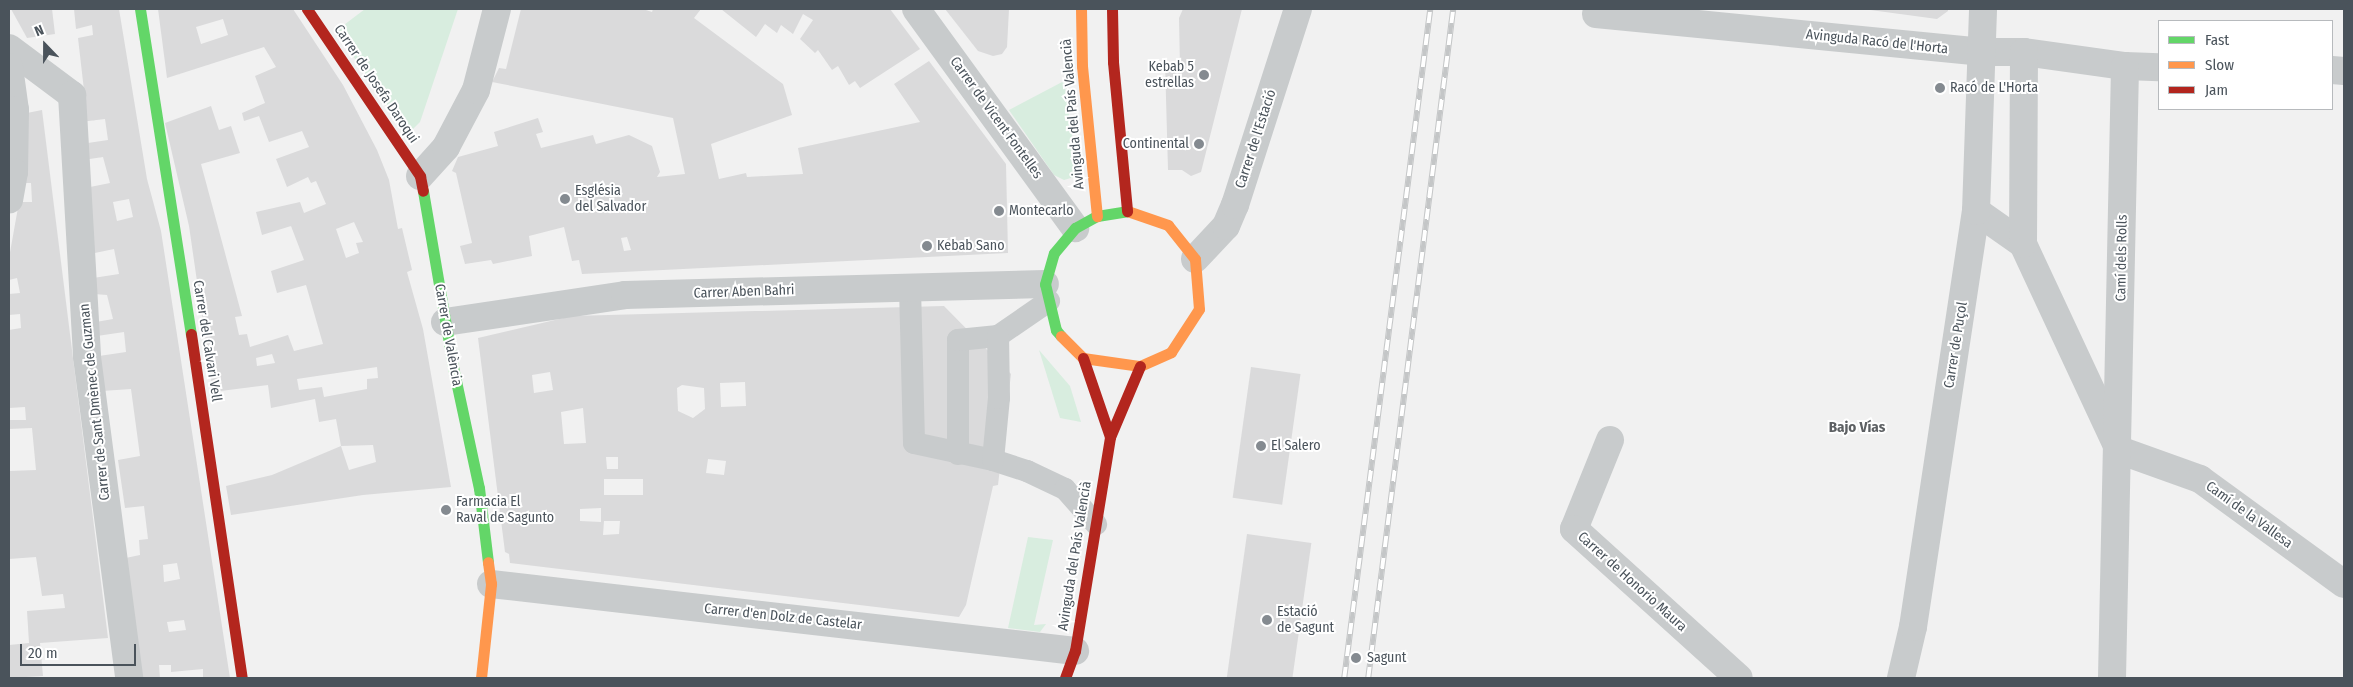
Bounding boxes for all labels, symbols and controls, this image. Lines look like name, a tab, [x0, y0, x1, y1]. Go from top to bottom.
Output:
north arrow	[20, 20, 70, 70]
legend	[2158, 20, 2333, 110]
text: N	[32, 21, 46, 40]
street label: Carrer de Josefa Daroqui	[330, 22, 422, 146]
street label: Avinguda Racó de l'Horta	[1805, 26, 1949, 58]
text: Fast	[2205, 31, 2229, 49]
street label: Avinguda del País Valencià	[1058, 38, 1088, 190]
street label: Carrer de Vicent Fontelles	[946, 54, 1046, 182]
text: Slow	[2205, 56, 2234, 74]
place label: Kebab 5 estrellas	[1145, 59, 1194, 92]
marker: Kebab 5 estrellas	[1198, 69, 1210, 81]
place label: Racó de L'Horta	[1950, 80, 2038, 96]
text: Jam	[2205, 81, 2228, 99]
marker: Racó de L'Horta	[1934, 82, 1946, 94]
street label: Carrer de l'Estació	[1232, 87, 1280, 191]
place label: Continental	[1123, 136, 1189, 152]
marker: Continental	[1193, 138, 1205, 150]
place label: Església del Salvador	[575, 183, 646, 216]
marker: Església del Salvador	[559, 193, 571, 205]
place label: Montecarlo	[1009, 203, 1074, 219]
marker: Montecarlo	[993, 205, 1005, 217]
street label: Camí dels Rolls	[2113, 214, 2131, 302]
place label: Kebab Sano	[937, 238, 1005, 254]
marker: Kebab Sano	[921, 240, 933, 252]
street label: Carrer del Calvari Vell	[189, 279, 225, 403]
street label: Carrer Aben Bahri	[693, 282, 795, 302]
street label: Carrer de València	[431, 283, 465, 387]
street label: Carrer de Puçol	[1941, 301, 1971, 389]
street label: Carrer de Sant Dmènec de Guzman	[76, 303, 114, 501]
district label: Bajo Vías	[1829, 419, 1885, 437]
place label: El Salero	[1271, 438, 1321, 454]
marker: El Salero	[1255, 440, 1267, 452]
street label: Camí de la Vallesa	[2202, 478, 2296, 552]
street label: Avinguda del País Valencià	[1055, 480, 1095, 632]
place label: Farmacia El Raval de Sagunto	[456, 494, 554, 526]
marker: Farmacia El Raval de Sagunto	[440, 504, 452, 516]
street label: Carrer de Honorio Maura	[1574, 529, 1690, 635]
street label: Carrer d'en Dolz de Castelar	[703, 600, 863, 634]
place label: Estació de Sagunt	[1277, 604, 1334, 636]
marker: Estació de Sagunt	[1261, 614, 1273, 626]
scale bar	[22, 634, 139, 666]
text: 20 m	[28, 644, 58, 662]
place label: Sagunt	[1367, 650, 1406, 666]
marker: Sagunt	[1349, 651, 1363, 665]

